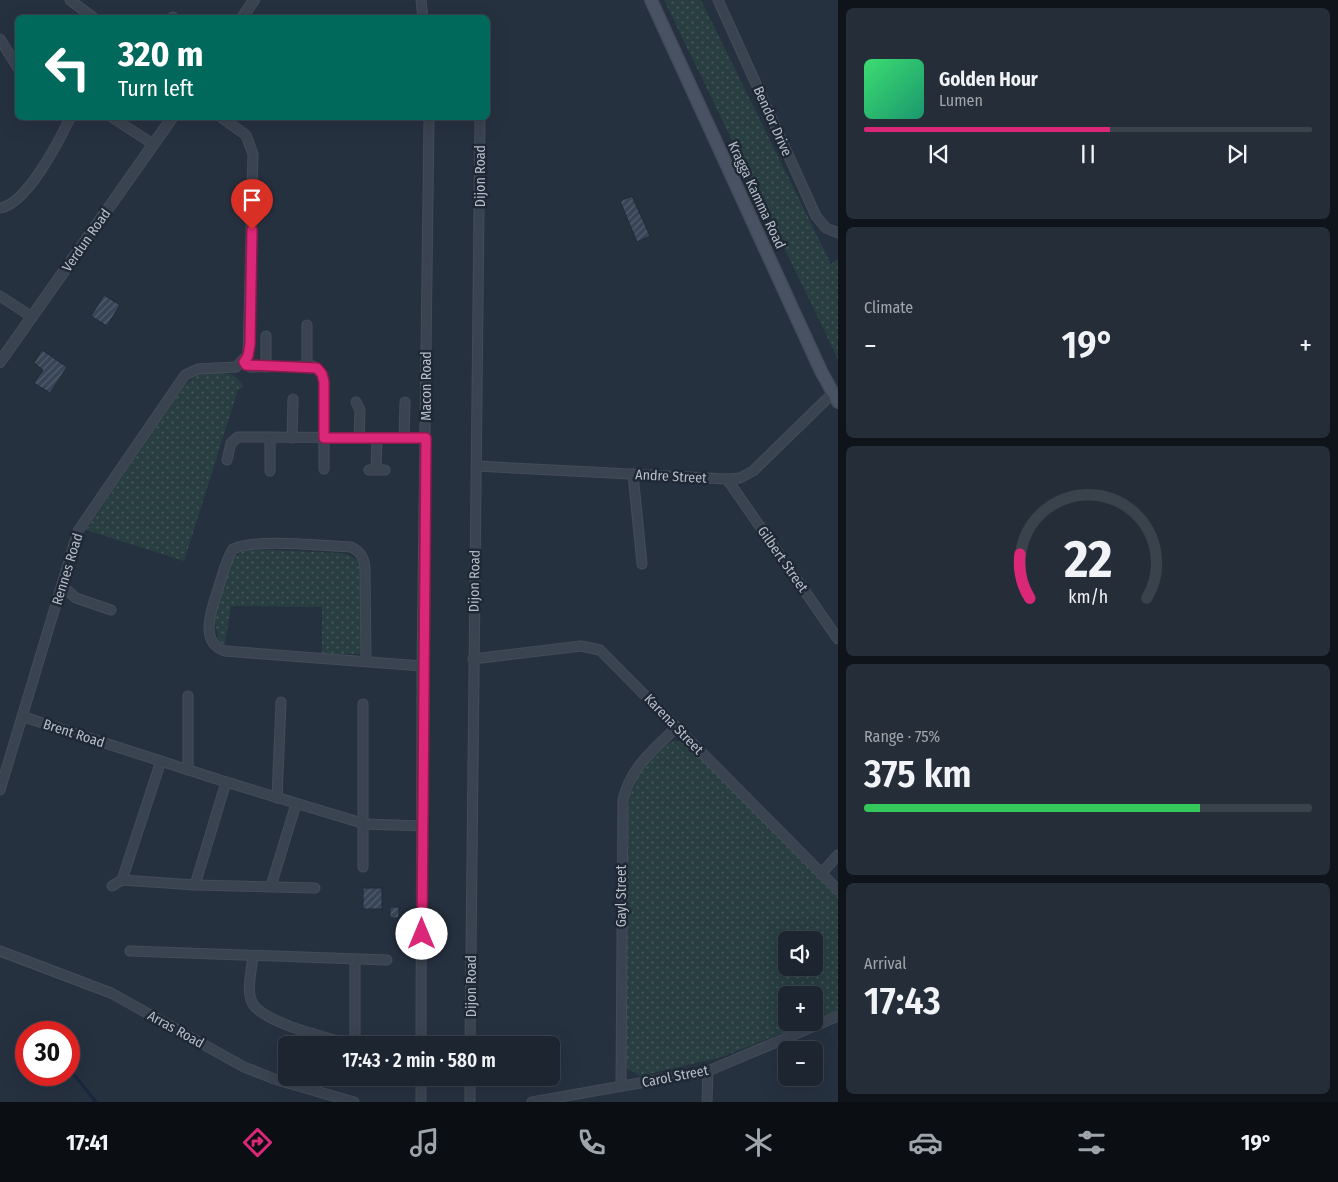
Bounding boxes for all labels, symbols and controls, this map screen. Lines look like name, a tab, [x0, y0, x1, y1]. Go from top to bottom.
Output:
text: 320 m	[118, 33, 204, 75]
icon: left	[35, 35, 100, 100]
text: Golden Hour	[939, 68, 1038, 91]
text: Turn left	[118, 75, 194, 102]
street label: Bendor Drive	[750, 84, 796, 159]
text: Lumen	[939, 91, 983, 110]
street label: Kragga Kamma Road	[724, 139, 789, 252]
icon: previous	[925, 140, 953, 168]
icon: pause	[1074, 140, 1102, 168]
icon: next	[1223, 140, 1251, 168]
street label: Dijon Road	[472, 145, 489, 207]
pin	[231, 179, 273, 230]
icon: arrive	[238, 186, 266, 214]
street label: Verdun Road	[59, 206, 114, 275]
text: Climate	[864, 298, 913, 317]
text: 19°	[1061, 322, 1114, 368]
text: −	[864, 329, 877, 362]
text: +	[1299, 329, 1312, 362]
street label: Macon Road	[418, 351, 435, 421]
street label: Andre Street	[635, 466, 707, 487]
street label: Gilbert Street	[754, 523, 812, 596]
text: 22	[1063, 528, 1112, 591]
street label: Rennes Road	[48, 531, 86, 607]
street label: Dijon Road	[465, 550, 484, 612]
text: km/h	[1068, 586, 1108, 608]
street label: Karena Street	[641, 691, 707, 758]
street label: Brent Road	[41, 716, 107, 751]
text: Range · 75%	[864, 727, 940, 746]
text: 375 km	[864, 751, 972, 797]
street label: Gayl Street	[613, 864, 630, 927]
position arrow	[395, 907, 447, 959]
map controls	[778, 931, 823, 1086]
button: sound	[778, 931, 823, 976]
text: Arrival	[864, 954, 906, 973]
street label: Dijon Road	[463, 955, 480, 1017]
text: 17:43	[864, 978, 941, 1024]
button: +	[778, 986, 823, 1031]
street label: Arras Road	[145, 1007, 207, 1052]
speed limit sign: 30	[15, 1021, 80, 1086]
button: −	[778, 1041, 823, 1086]
text: 17:43 · 2 min · 580 m	[342, 1049, 496, 1072]
street label: Carol Street	[641, 1062, 710, 1091]
icon: directions	[240, 1125, 275, 1160]
icon: music	[407, 1125, 442, 1160]
icon: phone	[574, 1125, 609, 1160]
icon: climate	[741, 1125, 776, 1160]
icon: car	[908, 1125, 943, 1160]
icon: filters	[1074, 1125, 1109, 1160]
text: 17:41	[66, 1129, 109, 1156]
text: 19°	[1241, 1129, 1272, 1156]

